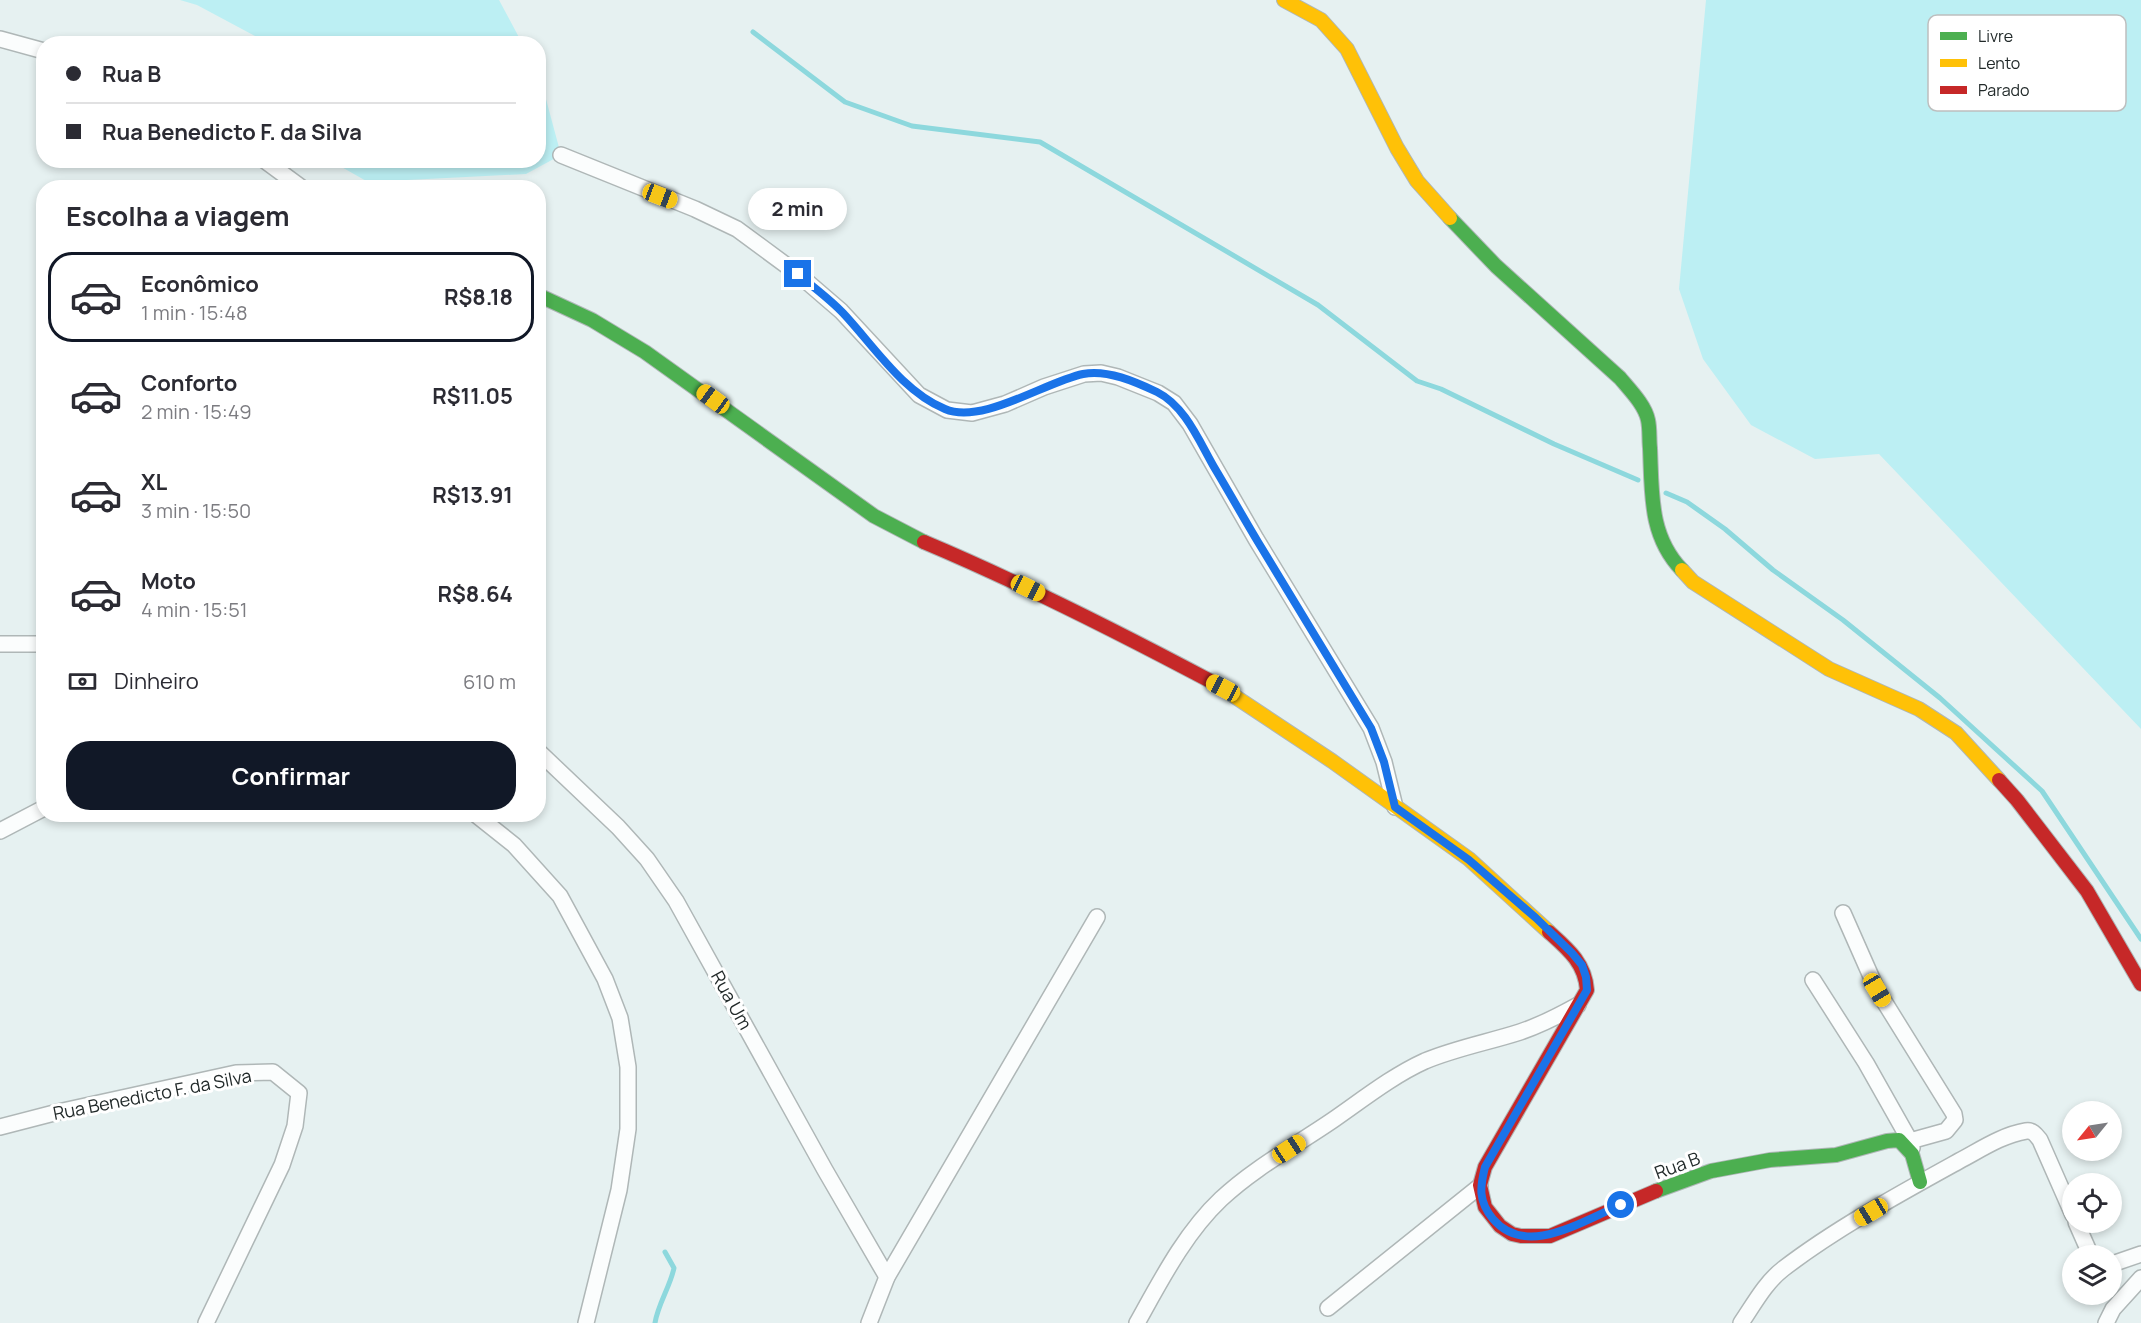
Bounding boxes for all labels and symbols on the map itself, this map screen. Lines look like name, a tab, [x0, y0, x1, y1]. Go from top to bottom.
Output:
legend	[1928, 15, 2126, 111]
text: Livre	[1978, 25, 2013, 47]
text: Lento	[1978, 52, 2020, 74]
text: Parado	[1978, 79, 2029, 101]
car	[640, 181, 680, 211]
callout: 2 min	[748, 187, 848, 229]
route end	[784, 260, 811, 287]
car	[693, 381, 733, 417]
car	[1008, 572, 1048, 604]
car	[1203, 672, 1243, 704]
street label: Rua Um	[706, 966, 758, 1034]
car	[1860, 970, 1894, 1010]
street label: Rua Benedicto F. da Silva	[51, 1063, 253, 1125]
north arrow	[2062, 1101, 2122, 1161]
car	[1269, 1132, 1309, 1166]
street label: Rua B	[1651, 1146, 1703, 1184]
route start	[1607, 1191, 1634, 1218]
car	[1851, 1195, 1891, 1229]

